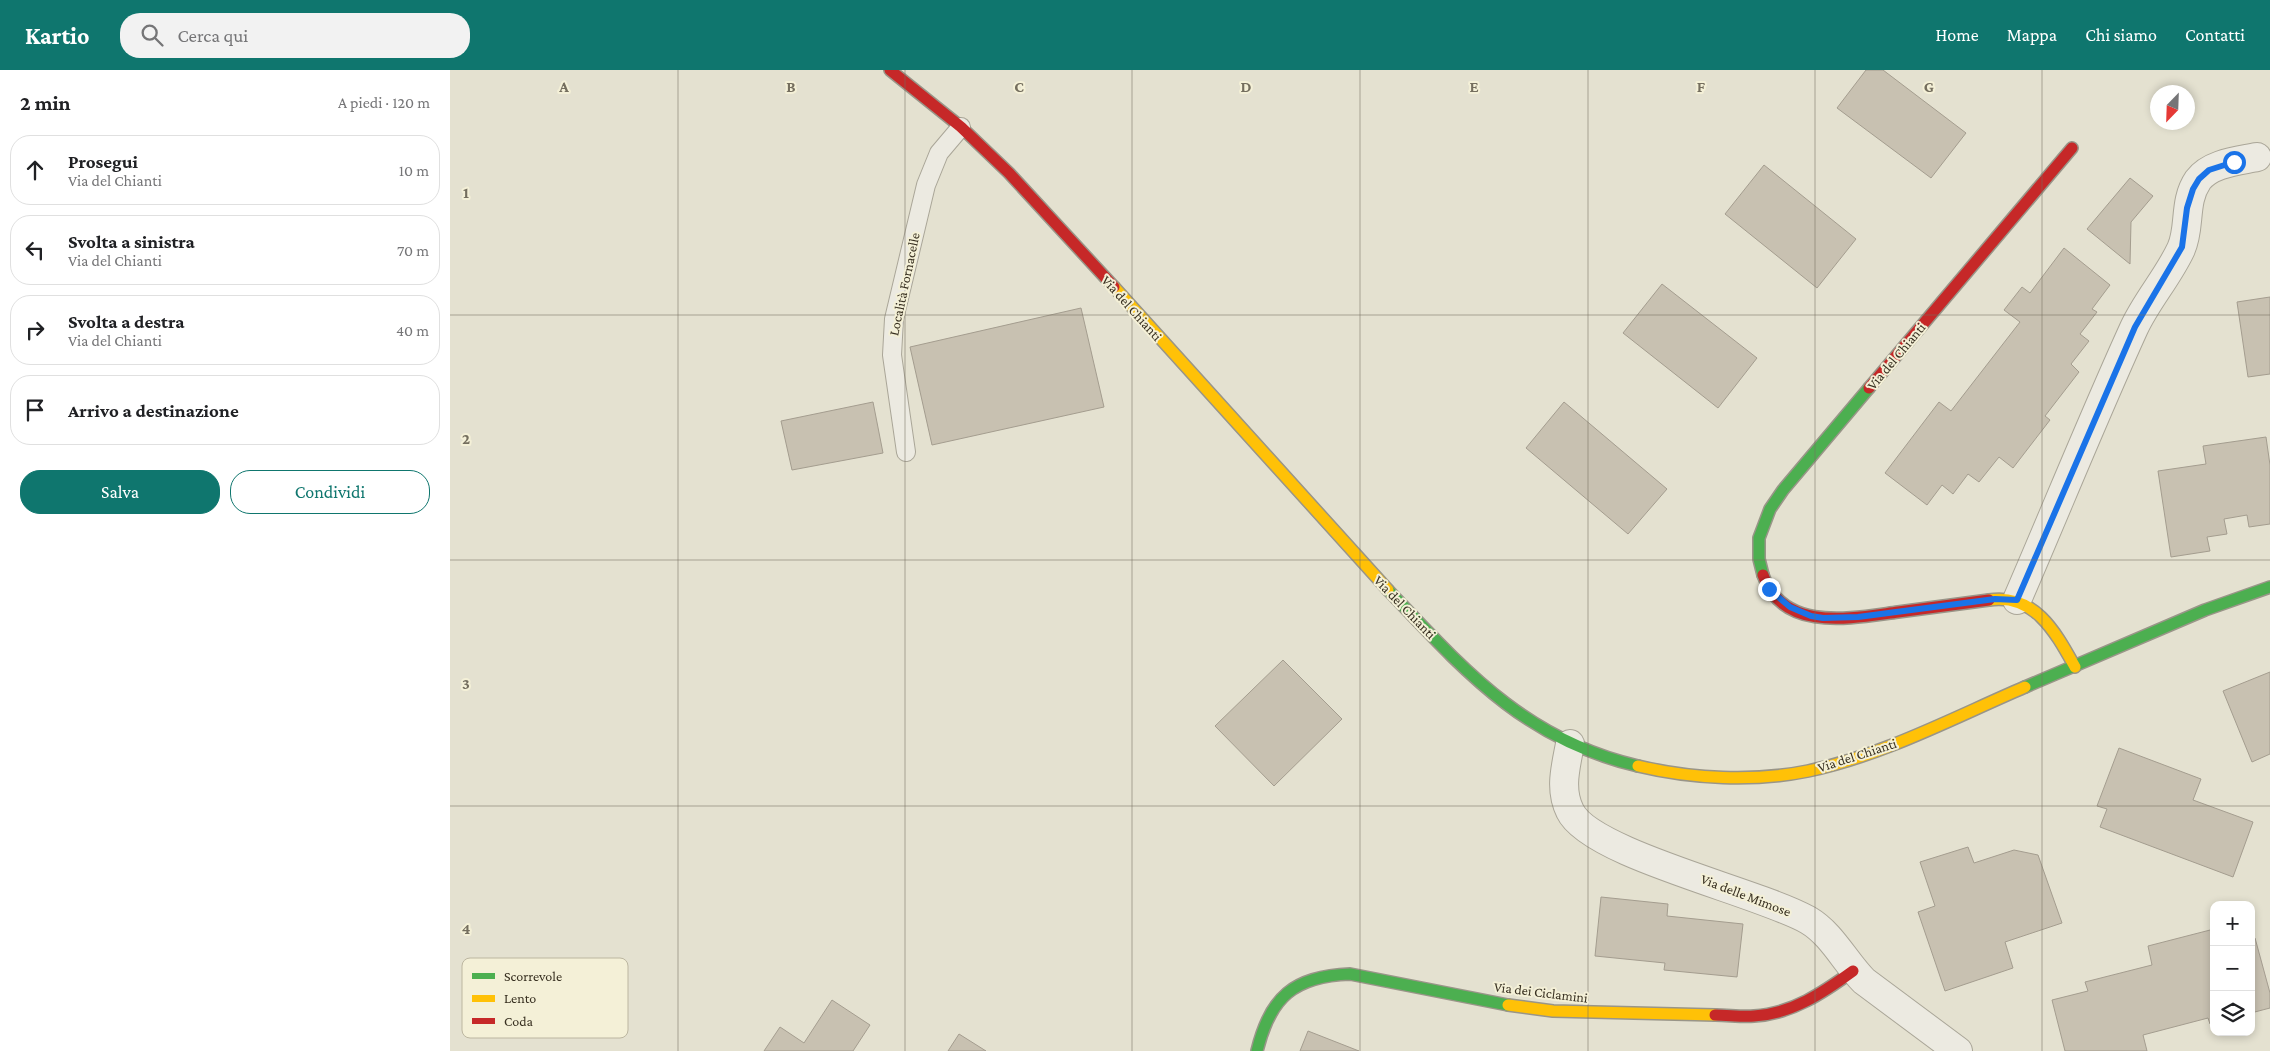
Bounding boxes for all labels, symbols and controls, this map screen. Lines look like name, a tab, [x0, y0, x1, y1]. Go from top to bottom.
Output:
search box	[120, 13, 470, 58]
icon: search	[138, 21, 166, 49]
text: Kartio	[25, 22, 90, 49]
text: Cerca qui	[178, 25, 248, 46]
text: Home	[1936, 25, 1979, 45]
text: Mappa	[2007, 25, 2057, 45]
text: Chi siamo	[2085, 25, 2157, 45]
text: Contatti	[2185, 25, 2245, 45]
text: A	[558, 78, 569, 95]
text: B	[786, 78, 796, 95]
text: C	[1014, 78, 1024, 95]
text: D	[1240, 78, 1252, 95]
text: E	[1469, 78, 1479, 95]
text: F	[1697, 78, 1706, 95]
text: G	[1924, 78, 1934, 95]
north arrow	[2150, 85, 2195, 130]
text: 2 min	[20, 91, 71, 115]
text: A piedi · 120 m	[338, 94, 430, 111]
text: Prosegui	[68, 151, 138, 172]
route start	[2223, 151, 2246, 174]
icon: ahead	[21, 156, 49, 184]
text: 10 m	[399, 162, 429, 179]
text: Via del Chianti	[68, 172, 162, 189]
text: 1	[463, 184, 469, 201]
text: Svolta a sinistra	[68, 231, 195, 252]
street label: Località Fornacelle	[885, 231, 923, 337]
icon: left	[21, 236, 49, 264]
text: 70 m	[397, 242, 429, 259]
text: Via del Chianti	[68, 252, 162, 269]
street label: Via del Chianti	[1099, 272, 1166, 344]
text: Svolta a destra	[68, 311, 184, 332]
icon: right	[21, 316, 49, 344]
street label: Via del Chianti	[1863, 319, 1929, 393]
text: 40 m	[396, 322, 429, 339]
text: Via del Chianti	[68, 332, 162, 349]
icon: arrive	[21, 396, 49, 424]
text: Arrivo a destinazione	[68, 400, 239, 421]
text: 2	[462, 430, 470, 447]
button: Salva	[20, 470, 220, 514]
button: Condividi	[230, 470, 430, 514]
street label: Via del Chianti	[1371, 572, 1440, 642]
route end	[1758, 578, 1781, 601]
text: 3	[462, 675, 470, 692]
street label: Via del Chianti	[1815, 735, 1899, 775]
street label: Via delle Mimose	[1699, 870, 1793, 920]
map controls	[2210, 901, 2255, 1036]
button: +	[2210, 901, 2255, 946]
text: 4	[462, 920, 471, 937]
button: −	[2210, 946, 2255, 991]
legend	[462, 958, 628, 1038]
text: Scorrevole	[504, 968, 562, 984]
street label: Via dei Ciclamini	[1493, 978, 1589, 1006]
text: Lento	[504, 990, 536, 1006]
button: layers	[2210, 991, 2255, 1036]
text: Coda	[504, 1013, 534, 1029]

